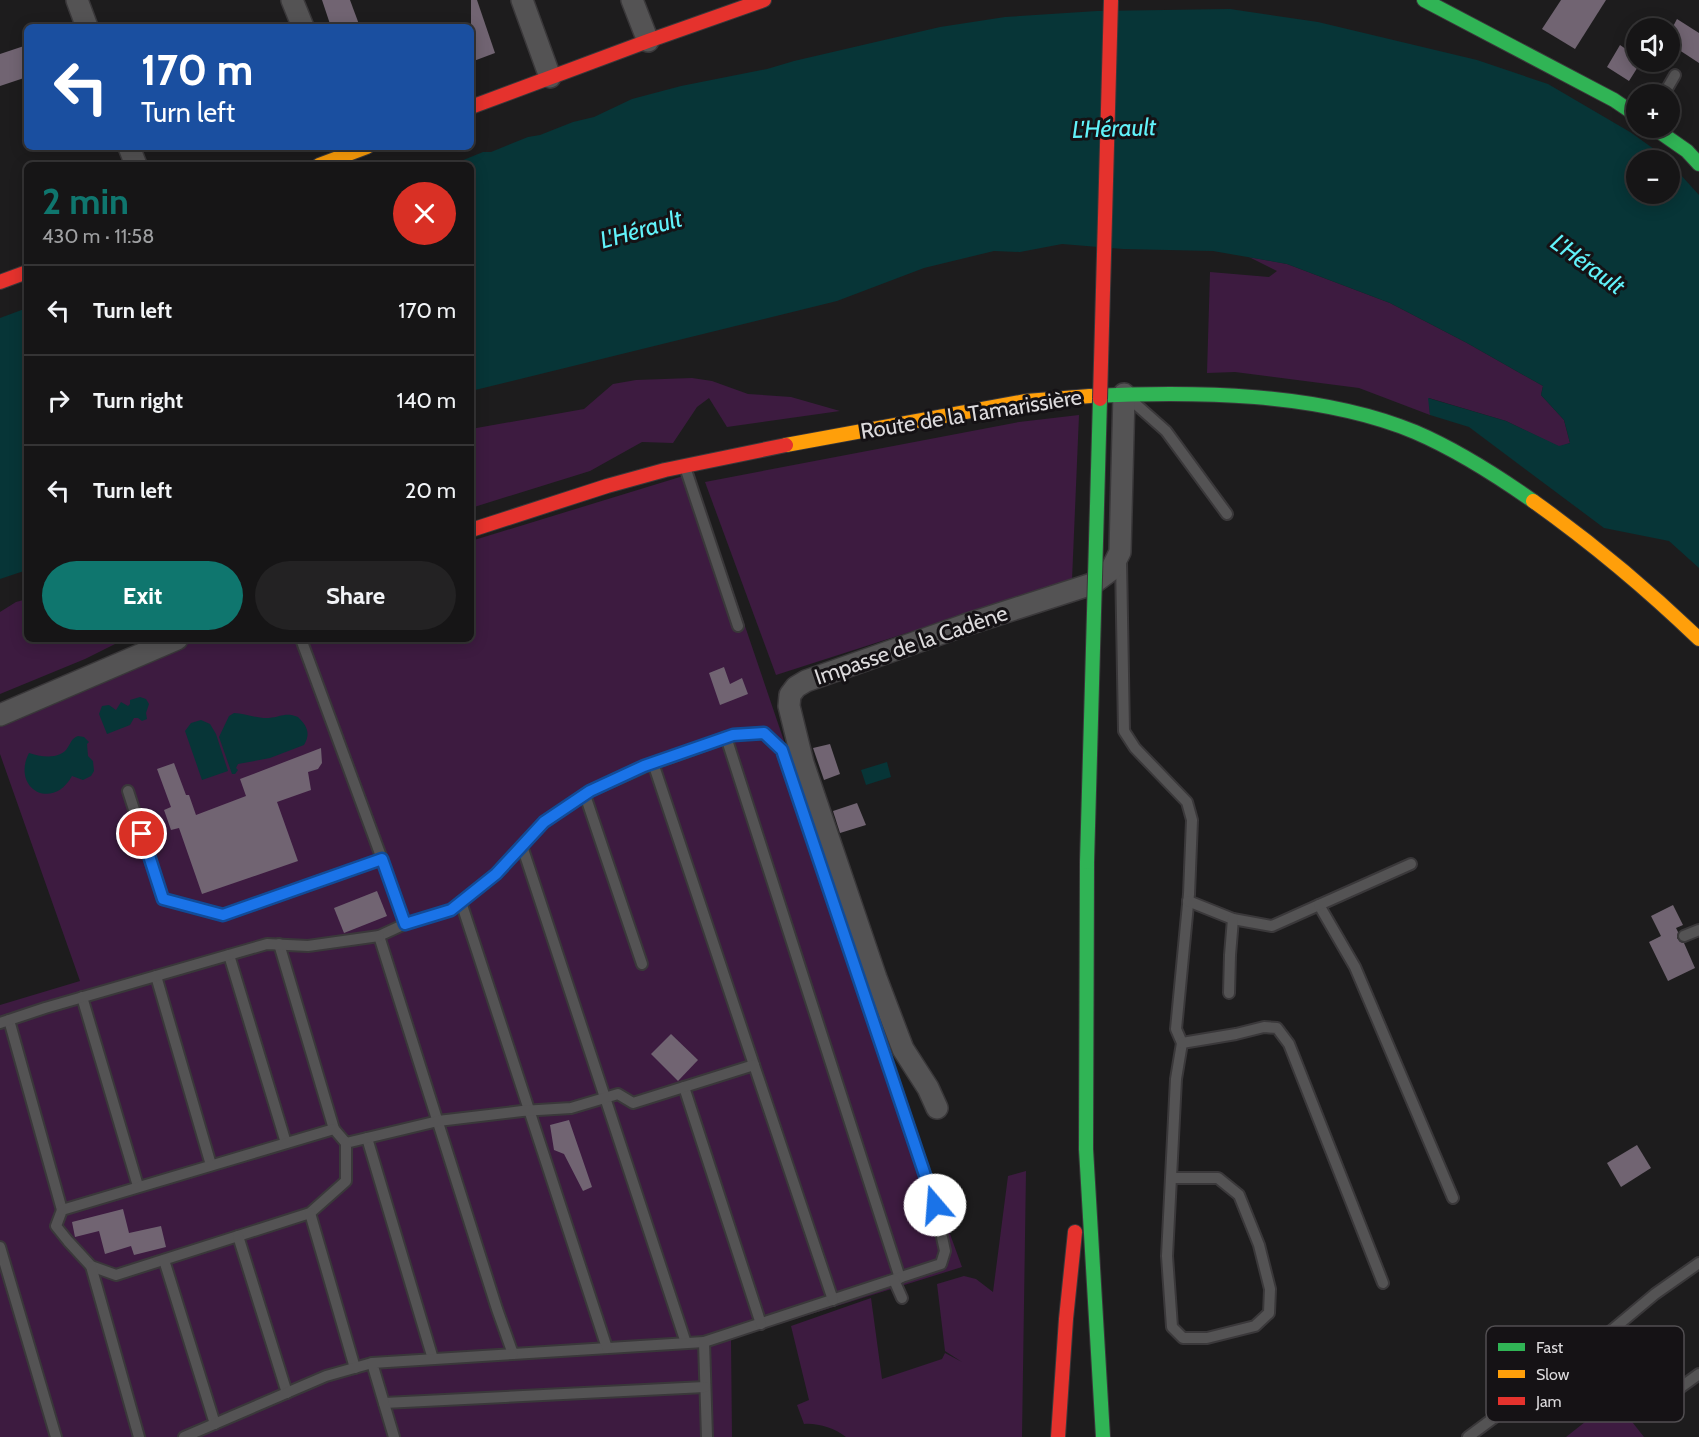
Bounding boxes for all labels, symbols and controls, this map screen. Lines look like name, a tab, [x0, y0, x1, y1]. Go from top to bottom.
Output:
map controls	[1626, 18, 1680, 204]
button: sound	[1626, 18, 1680, 72]
text: 170 m	[141, 44, 253, 96]
icon: left	[42, 48, 120, 126]
button: +	[1626, 84, 1680, 138]
text: Turn left	[141, 96, 235, 129]
water label: L'Hérault	[1071, 112, 1157, 144]
button: −	[1626, 150, 1680, 204]
text: 2 min	[42, 179, 129, 223]
button: close	[393, 182, 456, 245]
water label: L'Hérault	[597, 203, 686, 255]
text: 430 m · 11:58	[42, 224, 154, 248]
water label: L'Hérault	[1545, 228, 1631, 301]
icon: left	[42, 294, 75, 327]
text: Turn left	[93, 297, 172, 324]
text: 170 m	[398, 297, 456, 324]
street label: Route de la Tamarissière	[858, 383, 1084, 445]
icon: right	[42, 384, 75, 417]
text: Turn right	[93, 387, 183, 414]
text: 140 m	[397, 387, 456, 414]
icon: left	[42, 474, 75, 507]
text: Turn left	[93, 477, 172, 504]
text: 20 m	[405, 477, 456, 504]
button: Exit	[42, 561, 243, 630]
button: Share	[255, 561, 456, 630]
street label: Impasse de la Cadène	[811, 599, 1011, 691]
pin	[116, 808, 167, 859]
icon: arrive	[125, 817, 158, 850]
position arrow	[903, 1173, 967, 1237]
legend	[1486, 1326, 1684, 1422]
text: Fast	[1536, 1338, 1564, 1357]
text: Slow	[1536, 1365, 1570, 1384]
text: Jam	[1535, 1392, 1562, 1411]

